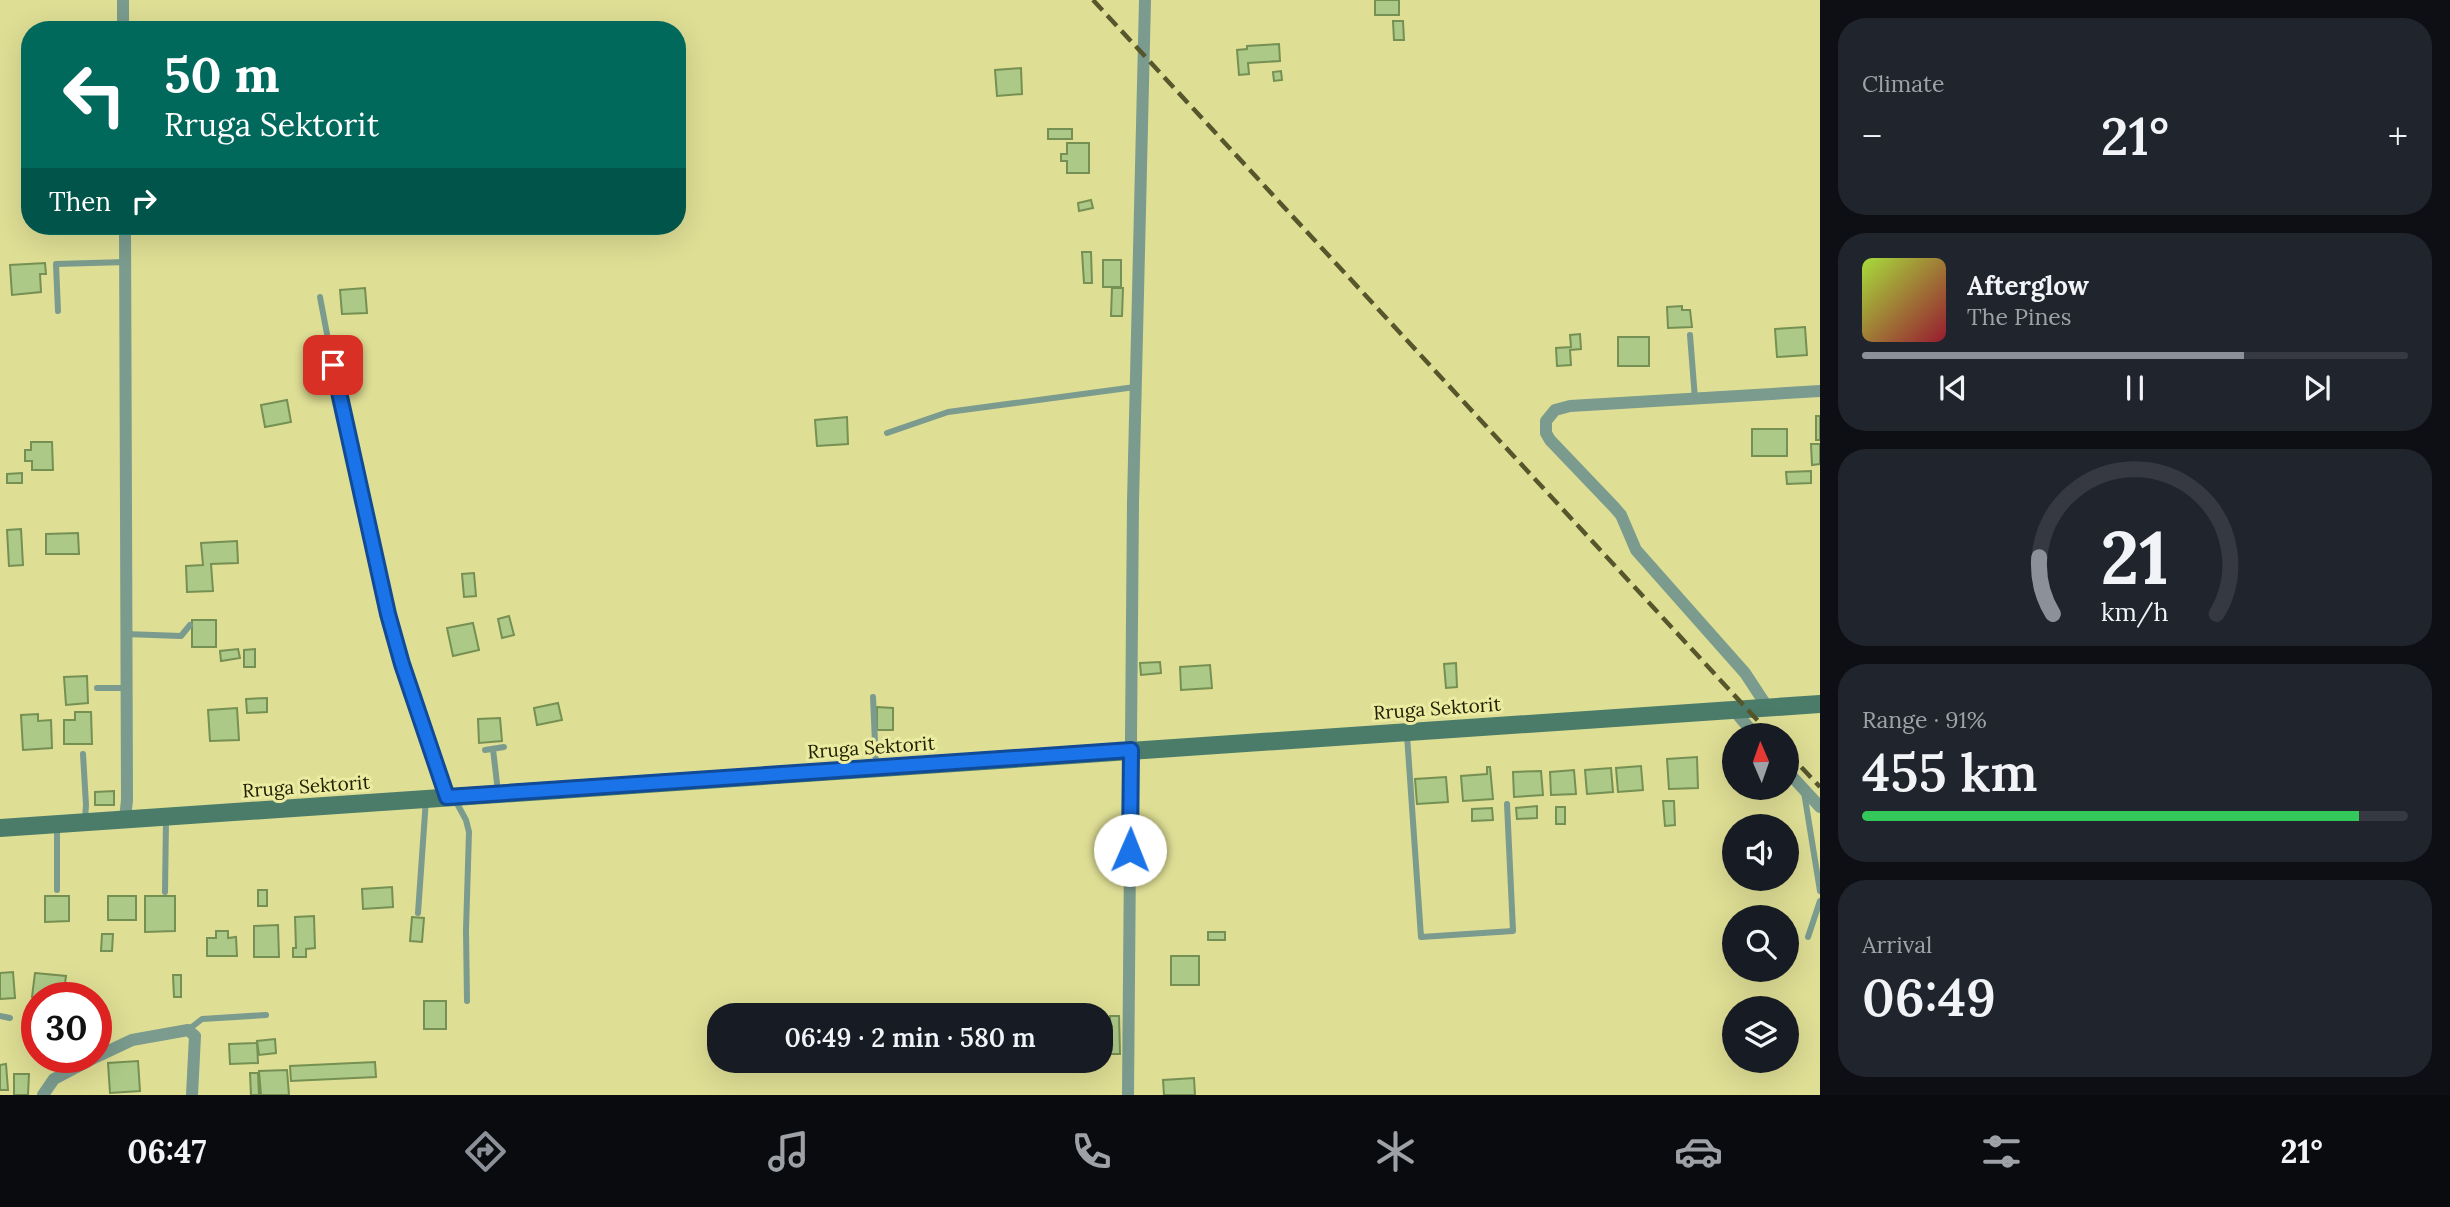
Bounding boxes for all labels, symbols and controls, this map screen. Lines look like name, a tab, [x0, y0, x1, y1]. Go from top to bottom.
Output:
text: 50 m	[164, 43, 280, 105]
icon: left	[49, 49, 140, 140]
text: Climate	[1862, 69, 1944, 98]
text: 21°	[2101, 103, 2169, 169]
text: Rruga Sektorit	[164, 104, 379, 145]
text: −	[1862, 112, 1882, 160]
text: +	[2388, 112, 2408, 160]
icon: right	[125, 182, 163, 220]
text: Then	[49, 185, 111, 218]
text: Afterglow	[1967, 269, 2089, 302]
text: The Pines	[1967, 302, 2072, 331]
pin	[303, 335, 363, 395]
icon: arrive	[314, 346, 352, 384]
icon: previous	[1934, 369, 1972, 407]
icon: pause	[2116, 369, 2154, 407]
icon: next	[2298, 369, 2336, 407]
text: 21	[2101, 511, 2169, 604]
text: km/h	[2101, 595, 2169, 627]
street label: Rruga Sektorit	[1372, 692, 1502, 724]
text: Range · 91%	[1862, 705, 1987, 734]
north arrow	[1722, 723, 1799, 800]
map controls	[1722, 723, 1799, 1073]
street label: Rruga Sektorit	[806, 731, 936, 763]
text: 455 km	[1862, 739, 2038, 805]
street label: Rruga Sektorit	[241, 770, 371, 802]
position arrow	[1093, 813, 1167, 887]
button: sound	[1722, 814, 1799, 891]
button: search	[1722, 905, 1799, 982]
text: Arrival	[1862, 930, 1932, 959]
text: 06:49	[1862, 964, 1996, 1030]
speed limit sign: 30	[21, 982, 112, 1073]
button: layers	[1722, 996, 1799, 1073]
text: 06:49 · 2 min · 580 m	[784, 1021, 1036, 1054]
icon: directions	[461, 1127, 510, 1176]
icon: music	[764, 1127, 813, 1176]
icon: phone	[1067, 1127, 1116, 1176]
icon: climate	[1371, 1127, 1420, 1176]
icon: car	[1674, 1127, 1723, 1176]
icon: filters	[1977, 1127, 2026, 1176]
text: 06:47	[127, 1131, 206, 1172]
text: 21°	[2280, 1131, 2323, 1172]

